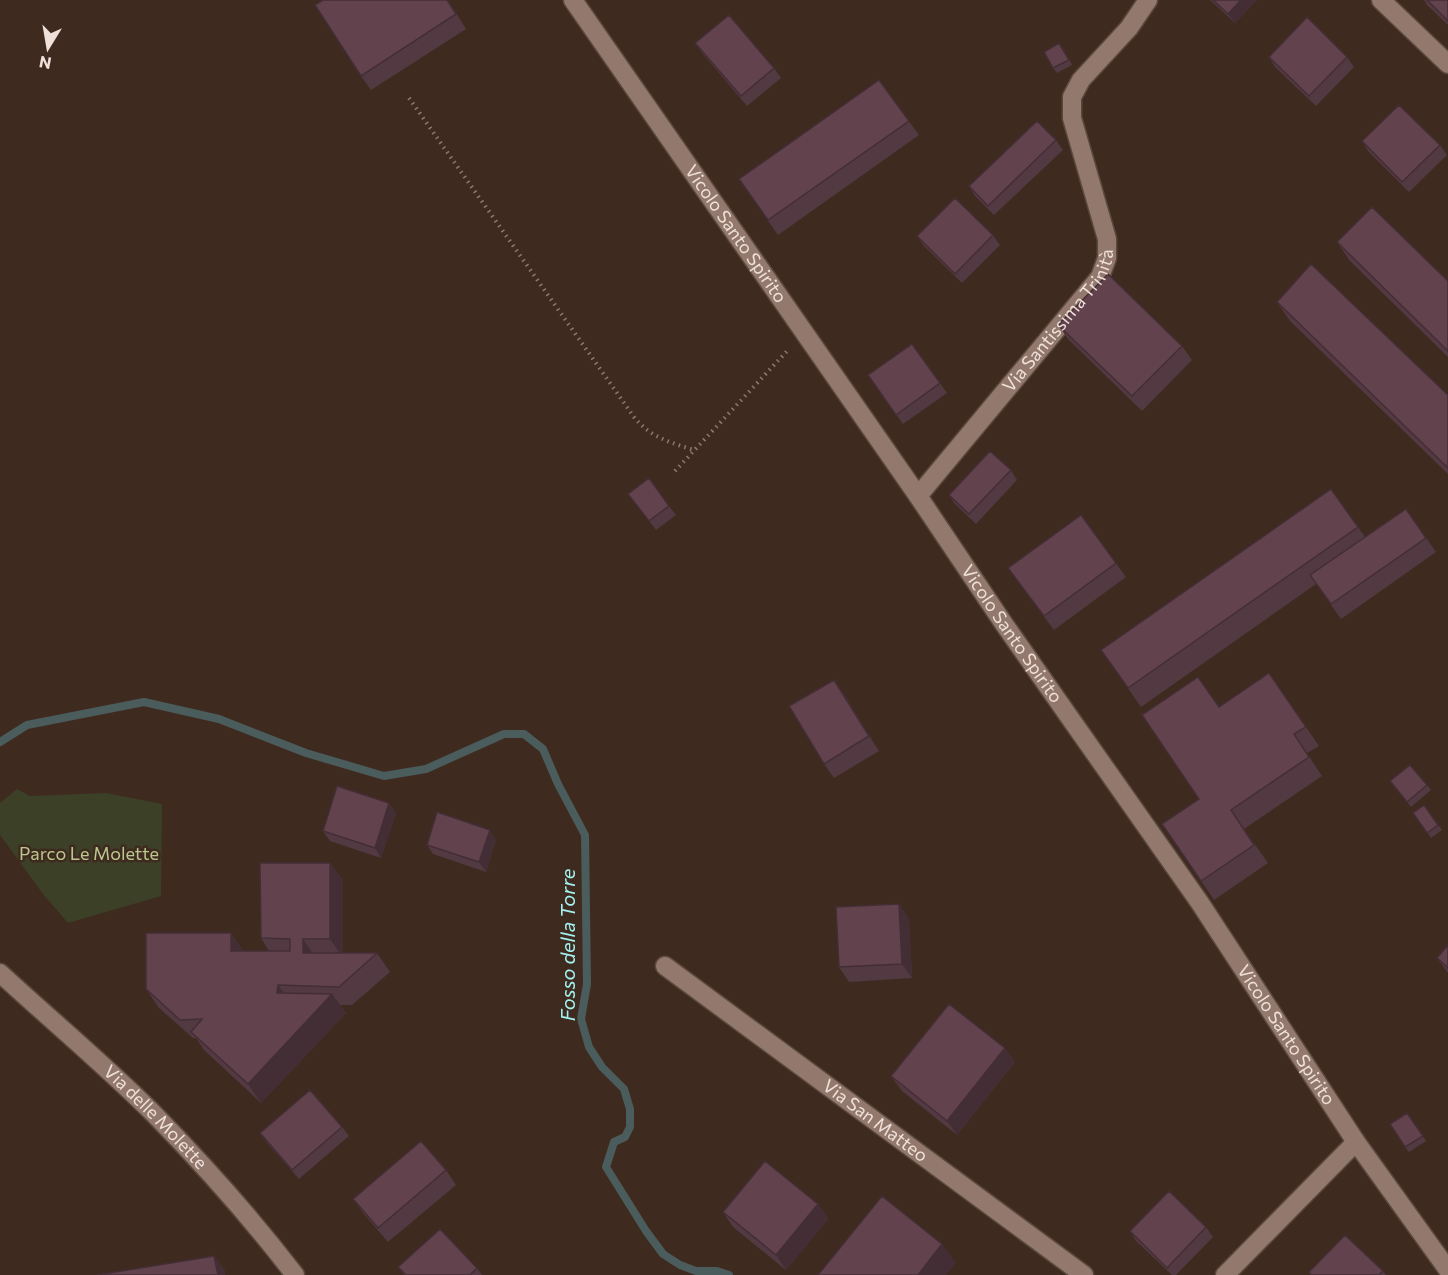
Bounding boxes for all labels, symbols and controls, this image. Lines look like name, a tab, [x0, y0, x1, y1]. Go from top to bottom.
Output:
north arrow	[18, 18, 78, 78]
text: N	[37, 53, 53, 74]
street label: Vicolo Santo Spirito	[681, 160, 792, 307]
street label: Via Santissima Trinità	[997, 249, 1117, 396]
street label: Vicolo Santo Spirito	[957, 560, 1068, 707]
park label: Parco Le Molette	[19, 842, 159, 864]
water label: Fosso della Torre	[555, 868, 579, 1021]
street label: Vicolo Santo Spirito	[1233, 960, 1341, 1109]
street label: Via delle Molette	[100, 1060, 212, 1173]
street label: Via San Matteo	[819, 1074, 932, 1166]

